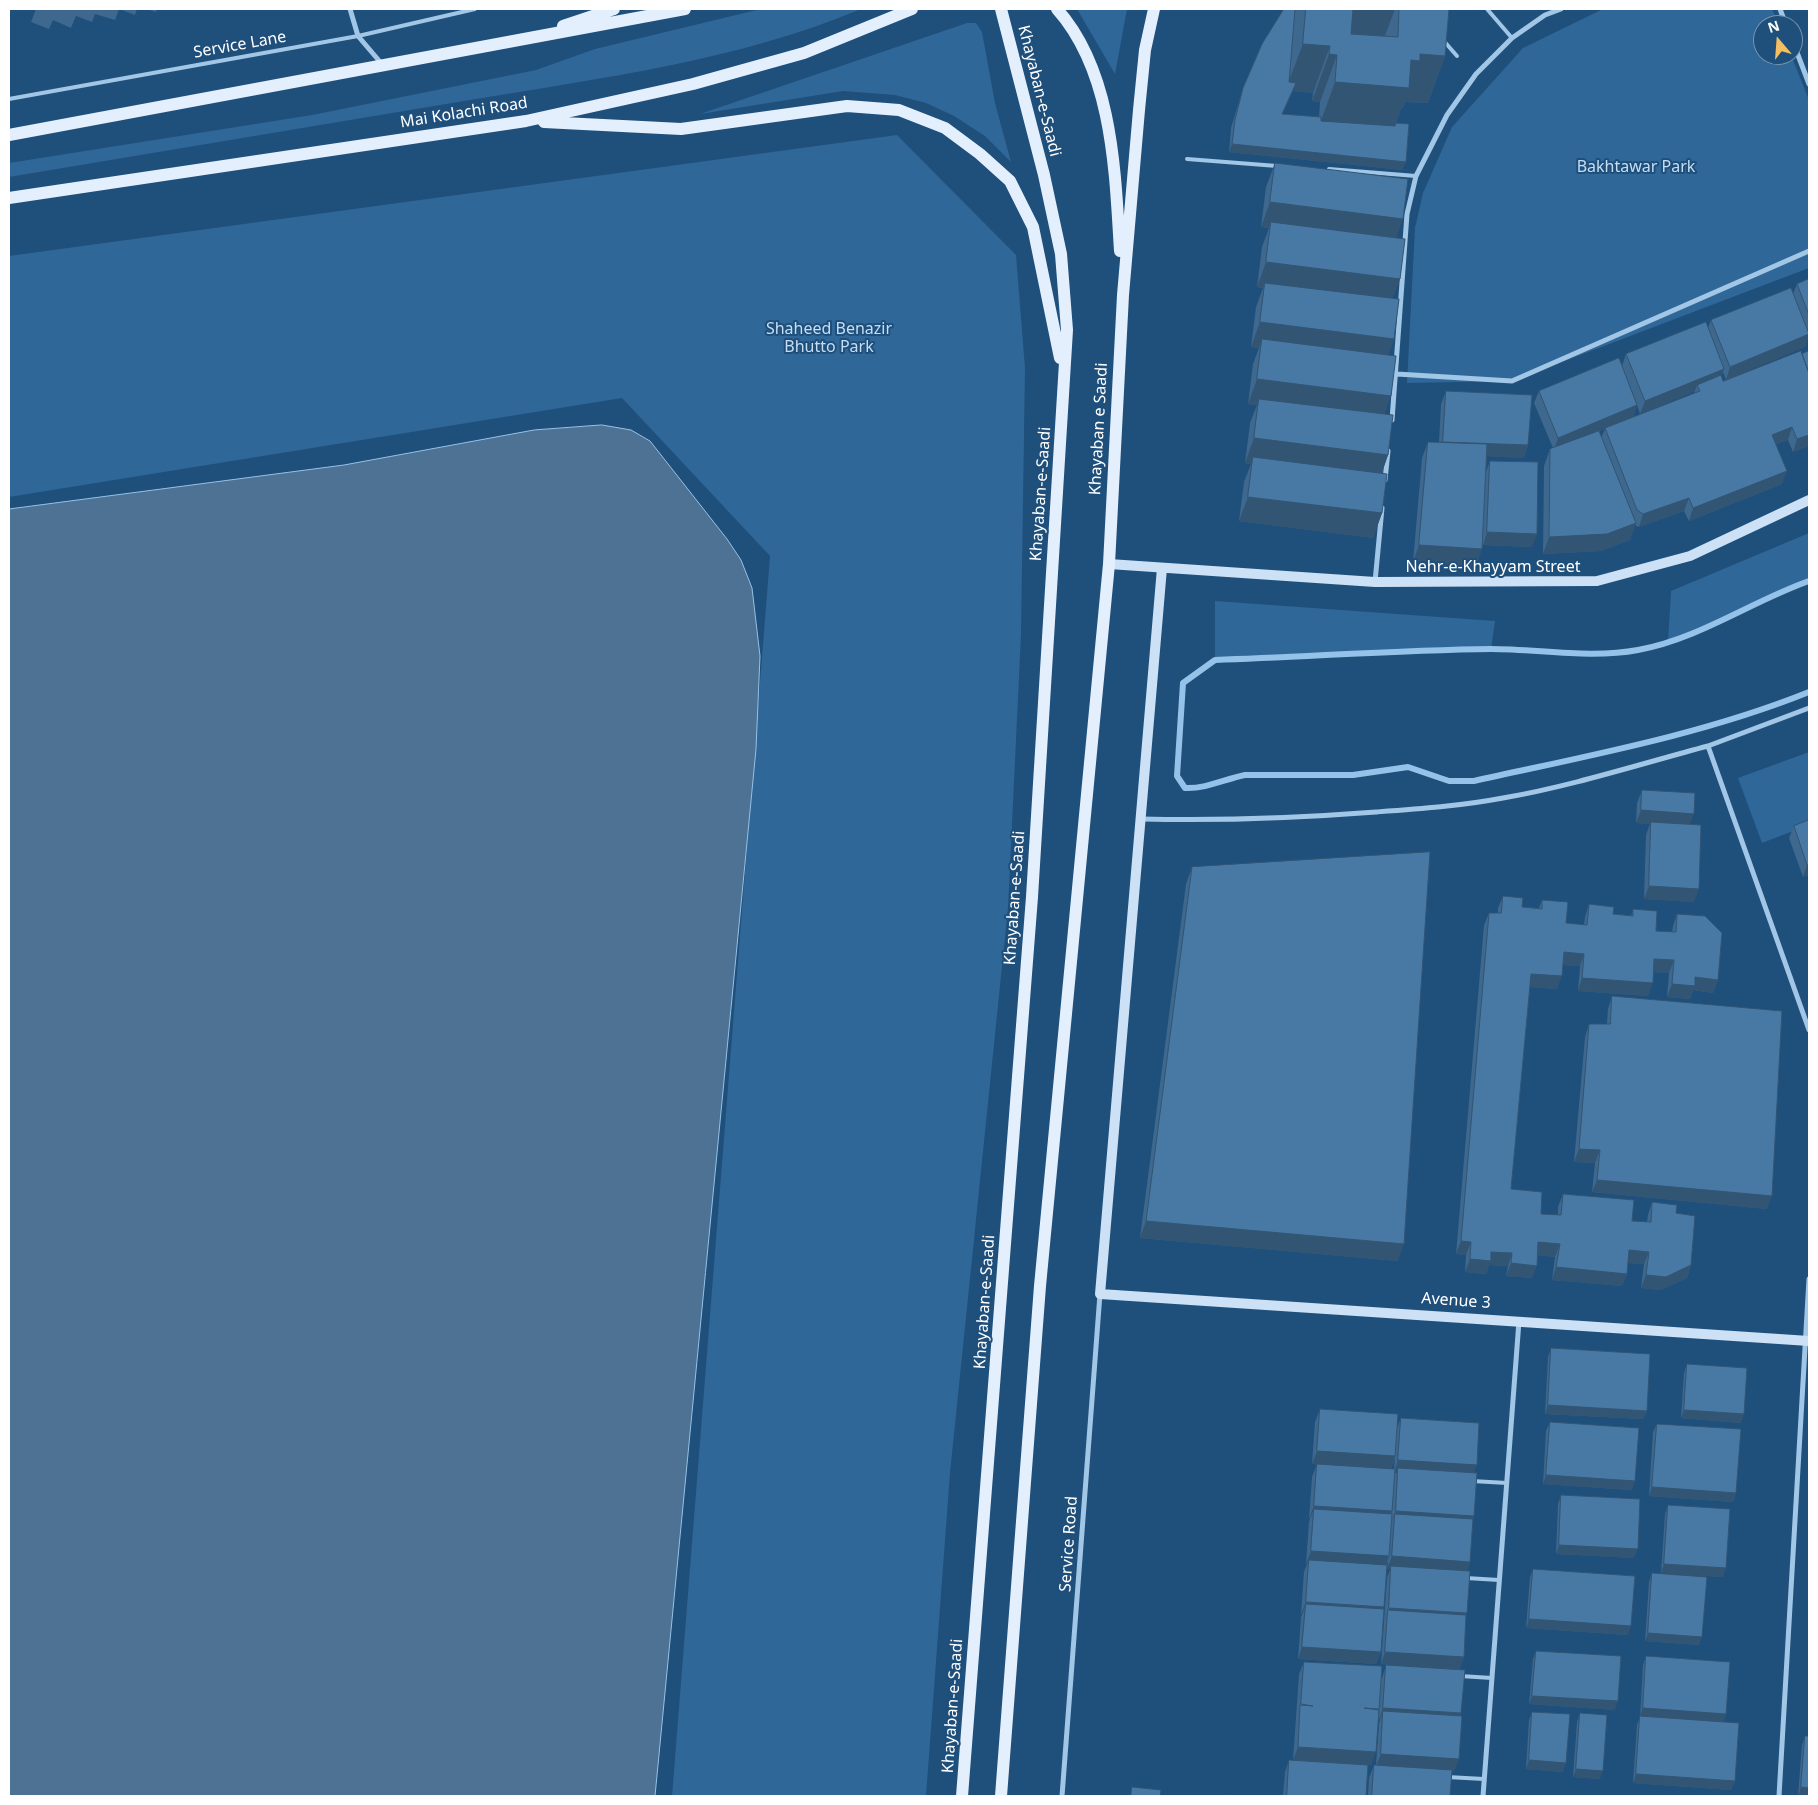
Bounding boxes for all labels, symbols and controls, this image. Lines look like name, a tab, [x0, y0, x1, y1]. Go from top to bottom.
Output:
north arrow	[1753, 15, 1803, 65]
text: N	[1765, 15, 1782, 37]
street label: Khayaban-e-Saadi	[1013, 23, 1065, 159]
street label: Service Lane	[192, 27, 288, 63]
street label: Mai Kolachi Road	[399, 93, 529, 133]
park label: Bakhtawar Park	[1577, 157, 1695, 177]
park label: Shaheed Benazir Bhutto Park	[766, 319, 892, 357]
street label: Khayaban e Saadi	[1086, 362, 1112, 496]
street label: Khayaban-e-Saadi	[1027, 426, 1055, 562]
street label: Nehr-e-Khayyam Street	[1406, 557, 1580, 577]
street label: Khayaban-e-Saadi	[1001, 830, 1029, 966]
street label: Khayaban-e-Saadi	[971, 1234, 999, 1370]
street label: Avenue 3	[1421, 1289, 1491, 1313]
street label: Service Road	[1056, 1495, 1082, 1593]
street label: Khayaban-e-Saadi	[939, 1638, 967, 1774]

